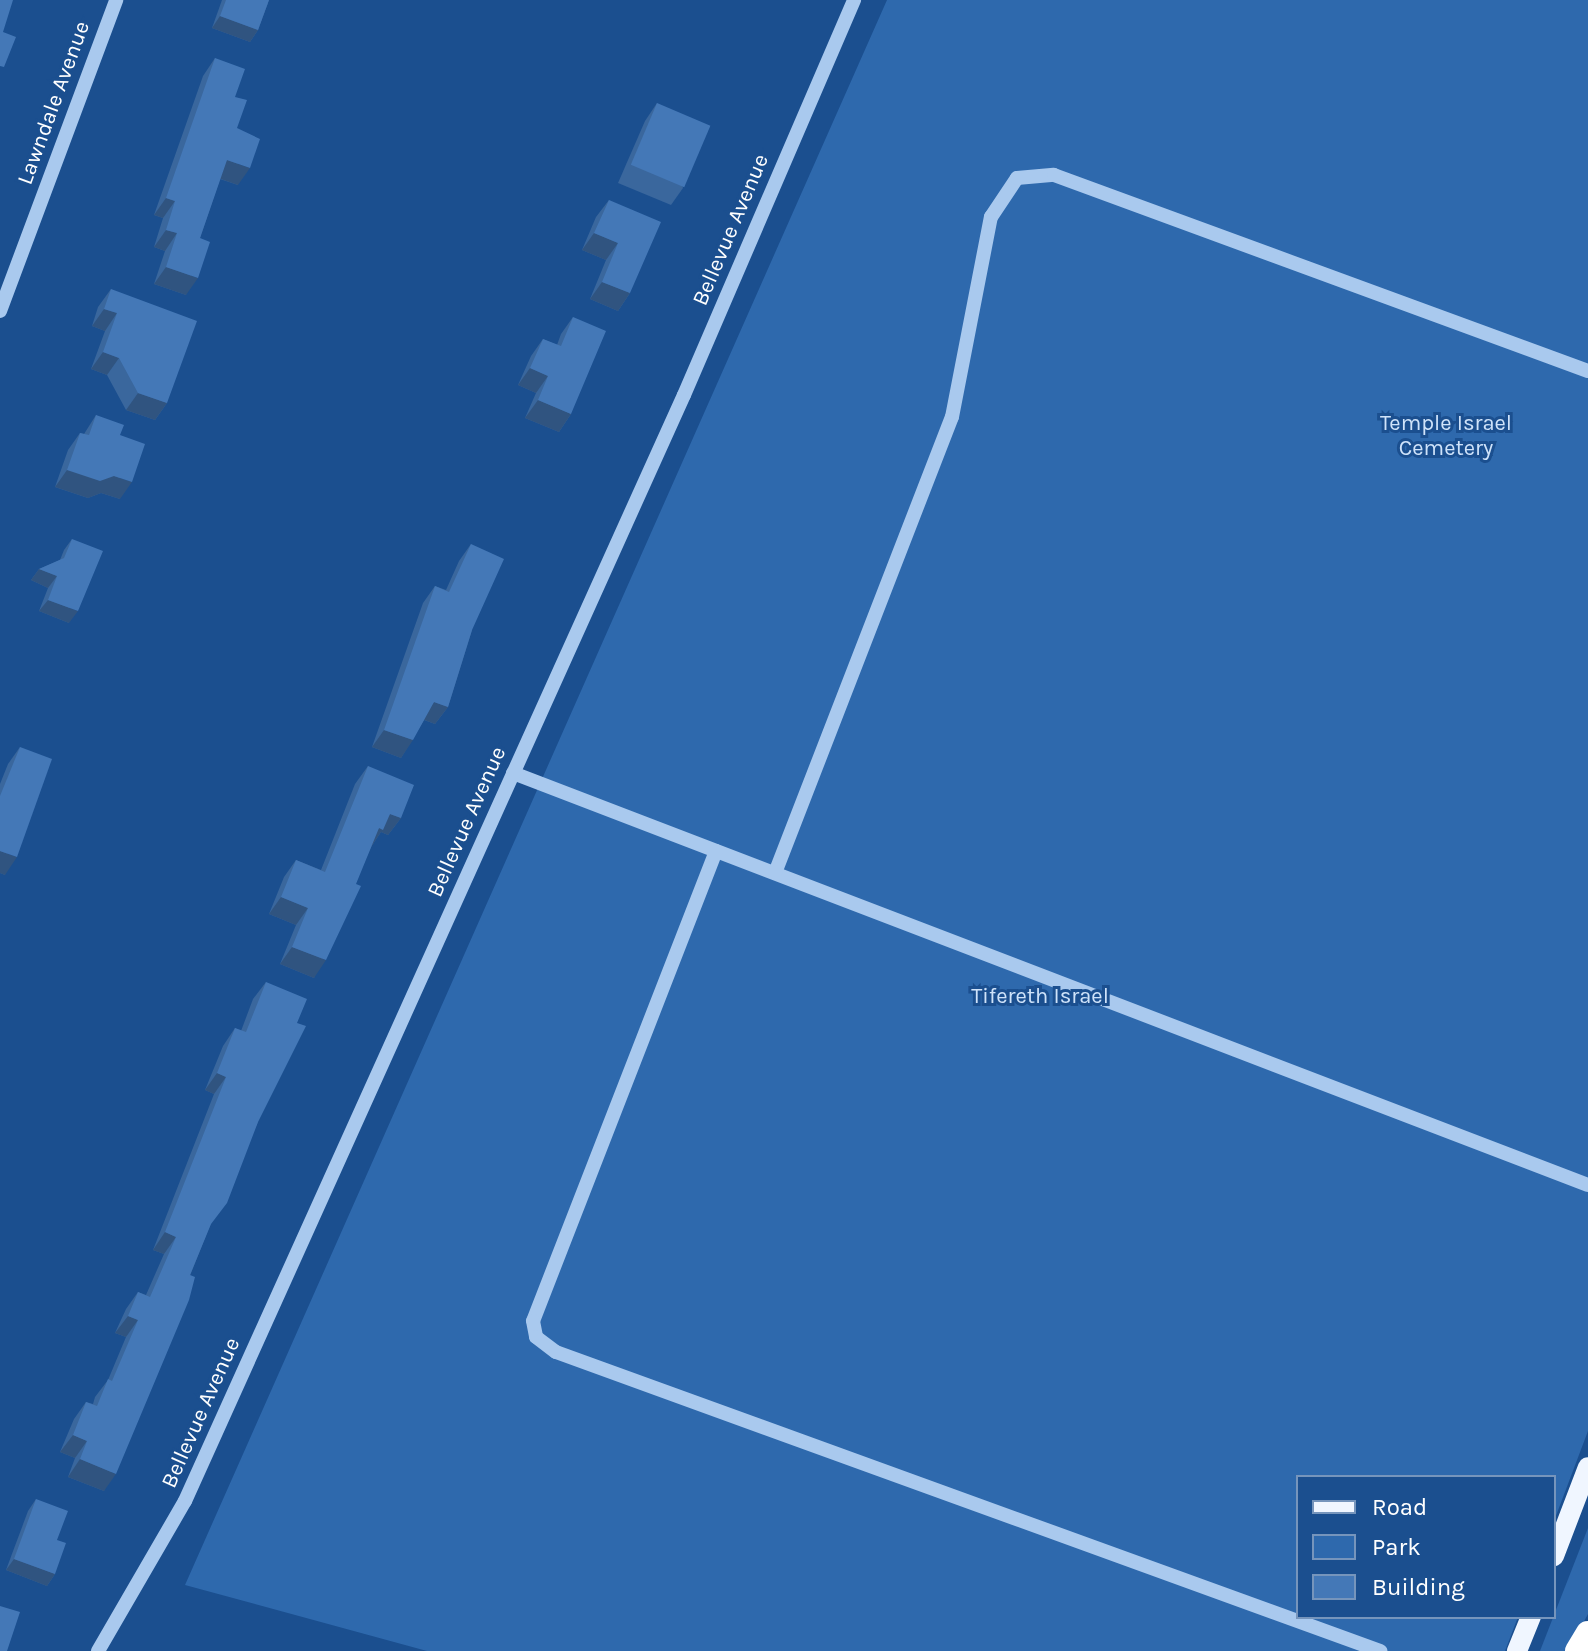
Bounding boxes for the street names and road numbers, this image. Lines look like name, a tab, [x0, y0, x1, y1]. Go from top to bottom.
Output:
street label: Lawndale Avenue	[12, 18, 96, 188]
street label: Bellevue Avenue	[687, 150, 775, 310]
street label: Bellevue Avenue	[422, 743, 512, 901]
street label: Bellevue Avenue	[156, 1334, 246, 1492]

